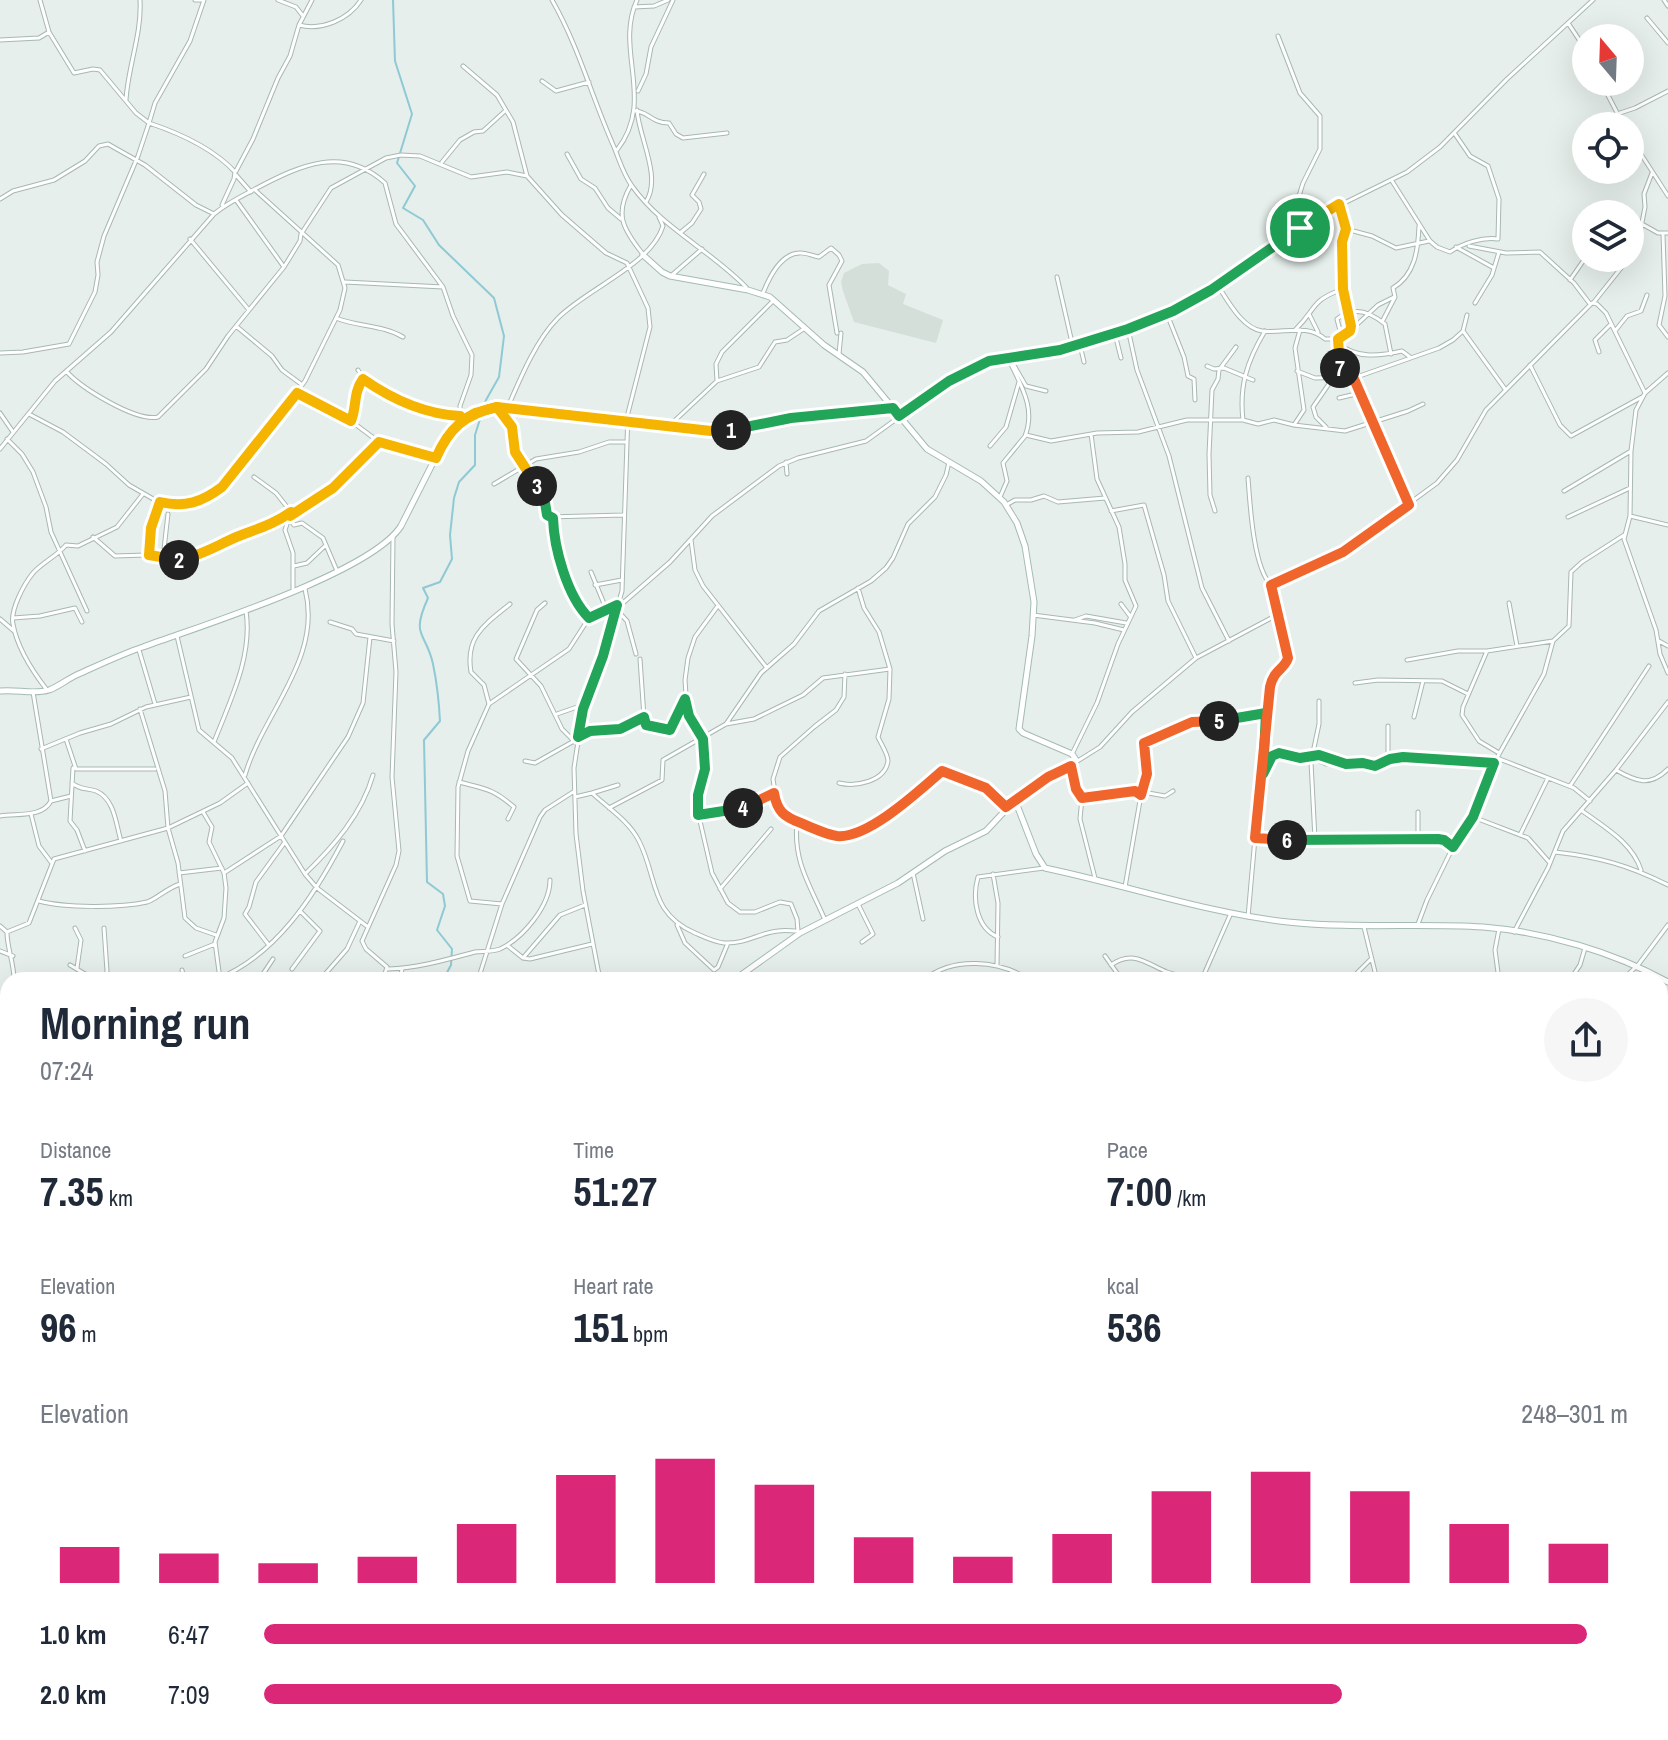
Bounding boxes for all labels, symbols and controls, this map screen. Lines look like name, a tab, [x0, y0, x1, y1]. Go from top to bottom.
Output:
north arrow	[1572, 24, 1644, 96]
map controls	[1572, 24, 1644, 272]
button: locate	[1572, 112, 1644, 184]
pin	[1266, 194, 1334, 262]
button: layers	[1572, 200, 1644, 272]
icon: arrive	[1278, 206, 1322, 250]
pin: 7	[1320, 348, 1360, 388]
text: 7	[1335, 353, 1345, 383]
pin: 1	[711, 410, 751, 450]
text: 1	[726, 415, 736, 445]
pin: 3	[517, 466, 557, 506]
text: 3	[532, 471, 542, 501]
pin: 2	[159, 540, 199, 580]
text: 2	[174, 545, 184, 575]
pin: 5	[1199, 701, 1239, 741]
text: 5	[1214, 706, 1224, 736]
pin: 4	[723, 788, 763, 828]
text: 4	[738, 793, 748, 823]
pin: 6	[1267, 820, 1307, 860]
text: 6	[1282, 825, 1292, 855]
text: Morning run	[40, 993, 250, 1053]
button: share	[1544, 998, 1628, 1082]
text: 07:24	[40, 1053, 93, 1088]
text: Distance	[40, 1135, 111, 1165]
text: Time	[573, 1135, 614, 1165]
text: Pace	[1107, 1135, 1148, 1165]
text: 7.35	[40, 1165, 104, 1218]
text: 51:27	[573, 1165, 657, 1218]
text: 7:00	[1107, 1165, 1172, 1218]
text: km	[104, 1183, 133, 1213]
text: /km	[1172, 1183, 1206, 1213]
text: Elevation	[40, 1271, 115, 1301]
text: Heart rate	[573, 1271, 654, 1301]
text: kcal	[1107, 1271, 1139, 1301]
text: 96	[40, 1301, 76, 1354]
text: 151	[573, 1301, 628, 1354]
text: 536	[1107, 1301, 1161, 1354]
text: m	[76, 1319, 97, 1349]
text: bpm	[628, 1319, 668, 1349]
text: Elevation	[40, 1396, 129, 1431]
text: 248–301 m	[1521, 1396, 1628, 1431]
text: 1.0 km	[40, 1617, 106, 1652]
text: 6:47	[168, 1617, 210, 1652]
text: 2.0 km	[40, 1677, 106, 1712]
text: 7:09	[168, 1677, 210, 1712]

